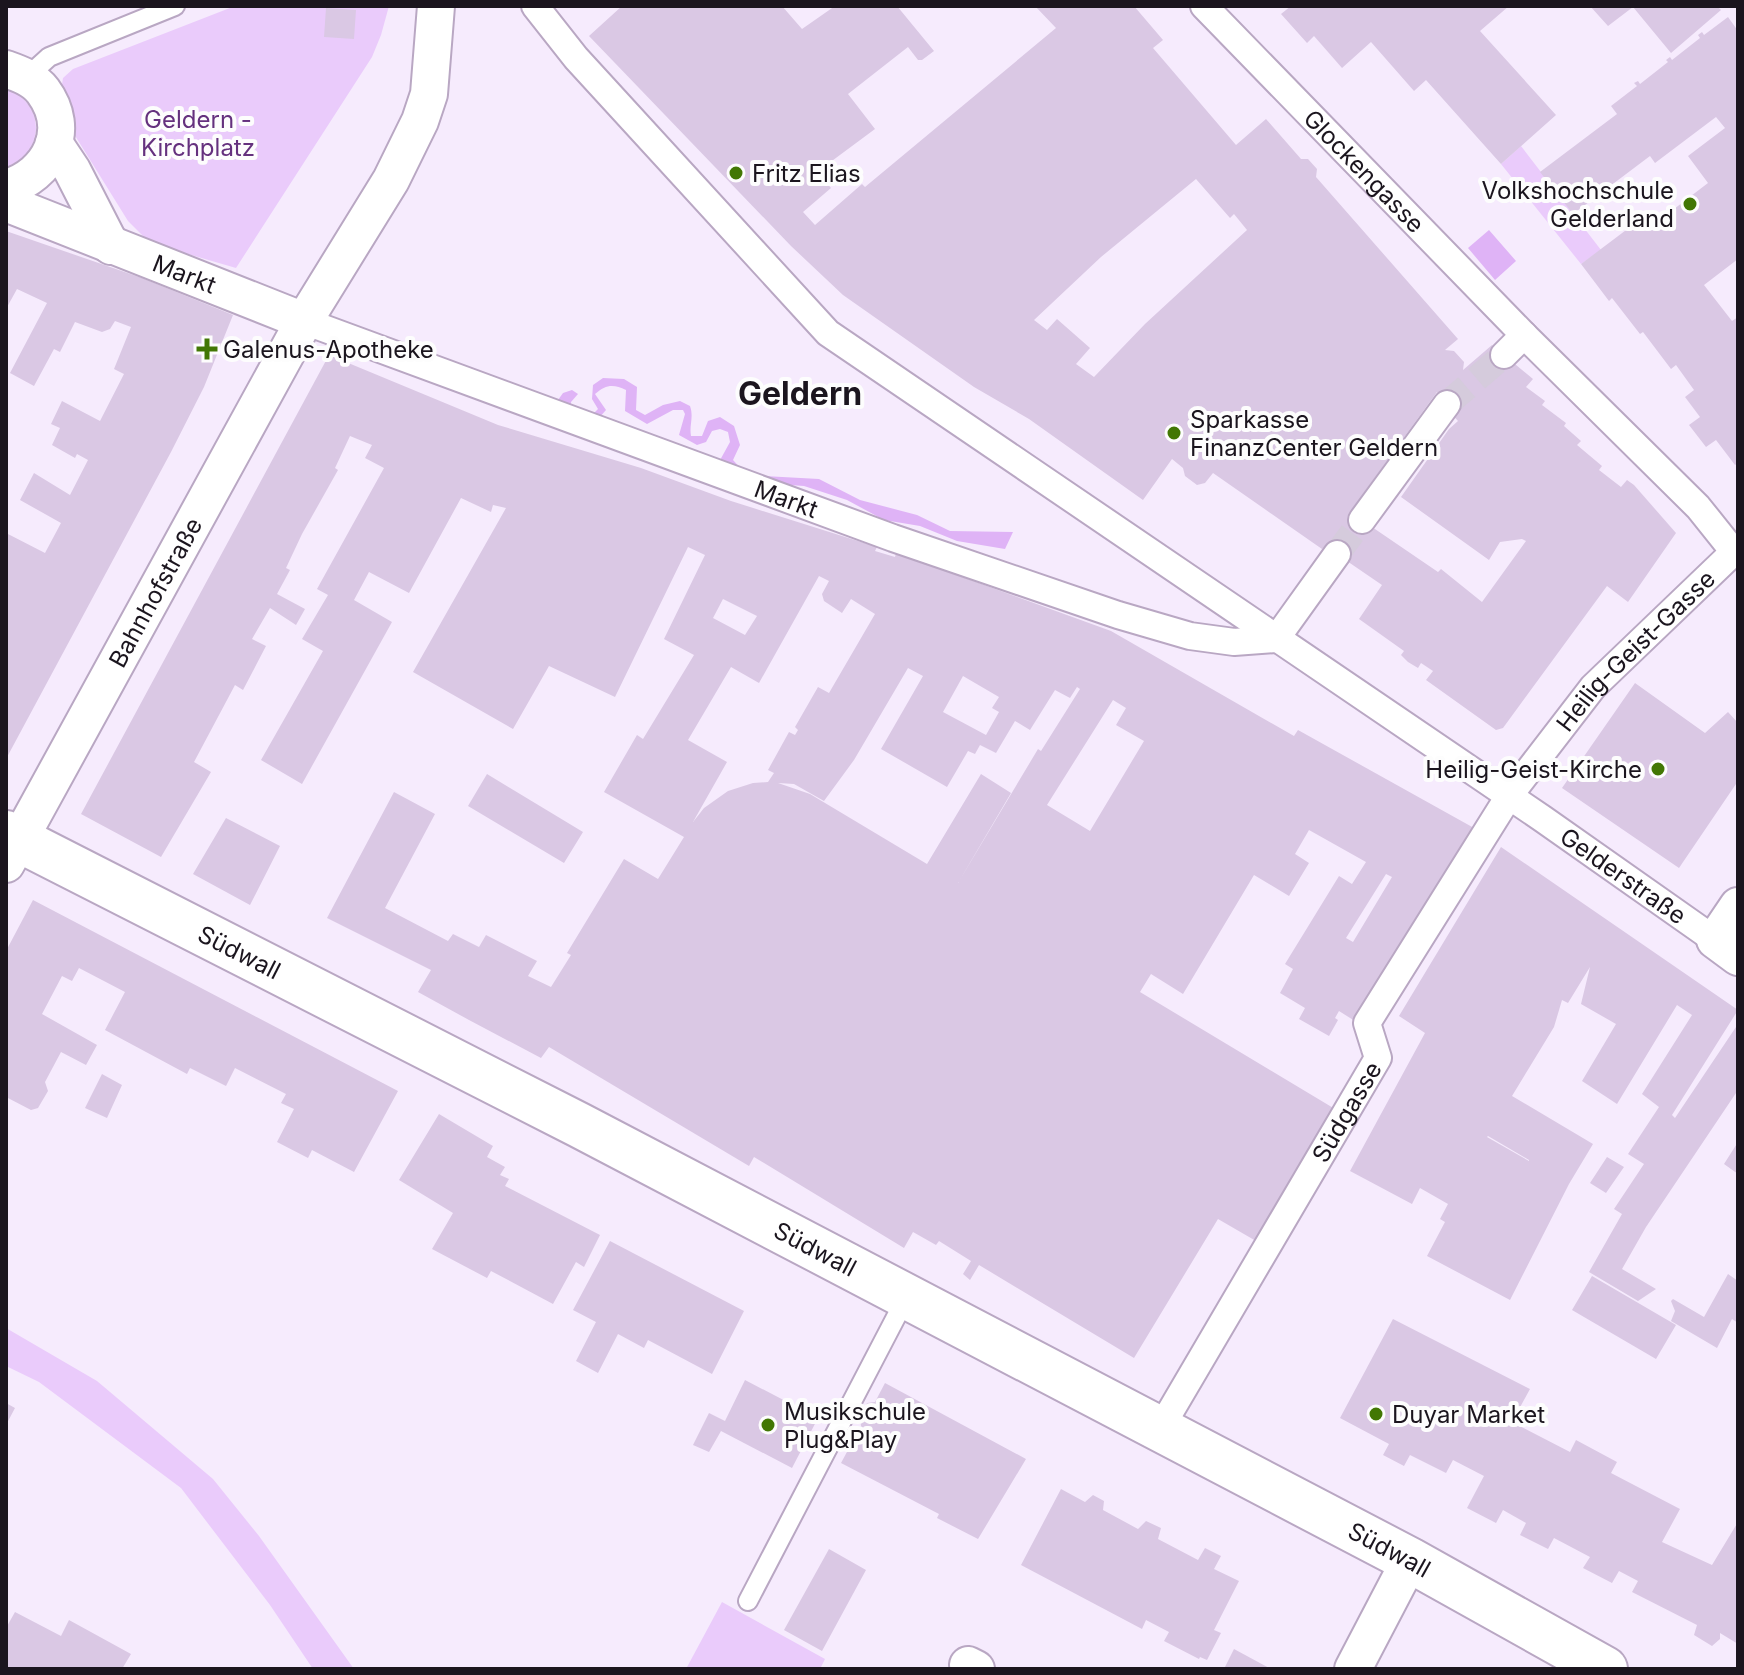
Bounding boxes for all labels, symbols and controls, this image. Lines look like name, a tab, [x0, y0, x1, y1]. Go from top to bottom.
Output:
street label: Glockengasse	[1298, 103, 1431, 238]
park label: Geldern - Kirchplatz	[141, 105, 255, 162]
place label: Fritz Elias	[752, 159, 861, 188]
marker: Fritz Elias	[727, 164, 745, 182]
place label: Volkshochschule Gelderland	[1482, 176, 1674, 233]
marker: Volkshochschule Gelderland	[1681, 195, 1699, 213]
street label: Markt	[149, 248, 220, 299]
place label: Galenus-Apotheke	[223, 335, 434, 364]
marker: Galenus-Apotheke	[198, 340, 216, 358]
district label: Geldern	[738, 374, 862, 413]
place label: Sparkasse FinanzCenter Geldern	[1190, 405, 1438, 462]
marker: Sparkasse FinanzCenter Geldern	[1165, 424, 1183, 442]
street label: Markt	[751, 474, 822, 524]
street label: Bahnhofstraße	[102, 512, 208, 672]
street label: Heilig-Geist-Gasse	[1550, 564, 1721, 737]
place label: Heilig-Geist-Kirche	[1425, 755, 1642, 784]
marker: Heilig-Geist-Kirche	[1649, 760, 1667, 778]
street label: Gelderstraße	[1555, 821, 1692, 930]
street label: Südwall	[193, 919, 286, 985]
street label: Südgasse	[1306, 1056, 1387, 1167]
street label: Südwall	[769, 1215, 862, 1282]
place label: Musikschule Plug&Play	[784, 1397, 926, 1454]
place label: Duyar Market	[1392, 1400, 1545, 1429]
marker: Duyar Market	[1367, 1405, 1385, 1423]
marker: Musikschule Plug&Play	[759, 1416, 777, 1434]
street label: Südwall	[1343, 1516, 1436, 1583]

